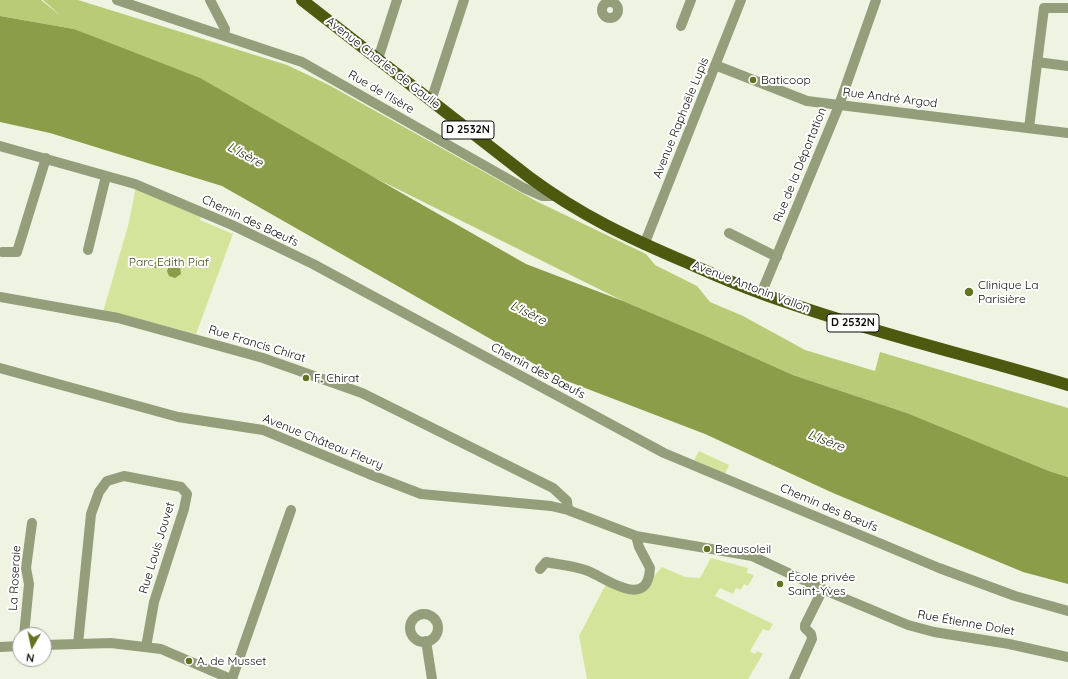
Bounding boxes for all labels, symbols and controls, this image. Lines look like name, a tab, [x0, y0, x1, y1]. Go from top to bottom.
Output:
street label: Avenue Charles de Gaulle	[323, 14, 443, 112]
street label: Avenue Raphaële Lupis	[650, 55, 712, 181]
street label: Rue de l'Isère	[345, 67, 417, 117]
place label: Baticoop	[761, 73, 811, 87]
marker: Baticoop	[748, 75, 758, 85]
street label: Rue André Argod	[842, 85, 938, 111]
street label: Rue de la Déportation	[770, 106, 830, 224]
road number: D 2532N	[442, 121, 494, 139]
water label: L'Isère	[224, 139, 266, 171]
street label: Chemin des Bœufs	[199, 192, 301, 250]
park label: Parc Edith Piaf	[129, 255, 209, 269]
street label: Avenue Antonin Vallon	[690, 258, 812, 316]
place label: Clinique La Parisière	[978, 278, 1038, 306]
marker: Clinique La Parisière	[963, 286, 975, 298]
water label: L'Isère	[507, 298, 549, 328]
road number: D 2532N	[827, 314, 879, 332]
street label: Rue Francis Chirat	[207, 322, 307, 366]
street label: Chemin des Bœufs	[488, 340, 588, 402]
place label: F. Chirat	[314, 371, 359, 385]
marker: F. Chirat	[301, 373, 311, 383]
street label: Avenue Château Fleury	[261, 411, 385, 473]
water label: L'Isère	[805, 427, 847, 455]
street label: Chemin des Bœufs	[778, 481, 880, 535]
street label: Rue Louis Jouvet	[136, 501, 178, 595]
place label: Beausoleil	[715, 542, 771, 556]
marker: Beausoleil	[702, 544, 712, 554]
street label: La Roseraie	[6, 545, 24, 611]
place label: École privée Saint-Yves	[788, 570, 855, 598]
marker: École privée Saint-Yves	[775, 579, 785, 589]
street label: Rue Étienne Dolet	[916, 607, 1016, 639]
north arrow	[12, 627, 52, 667]
text: N	[25, 650, 35, 665]
place label: A. de Musset	[197, 654, 266, 668]
marker: A. de Musset	[184, 656, 194, 666]

